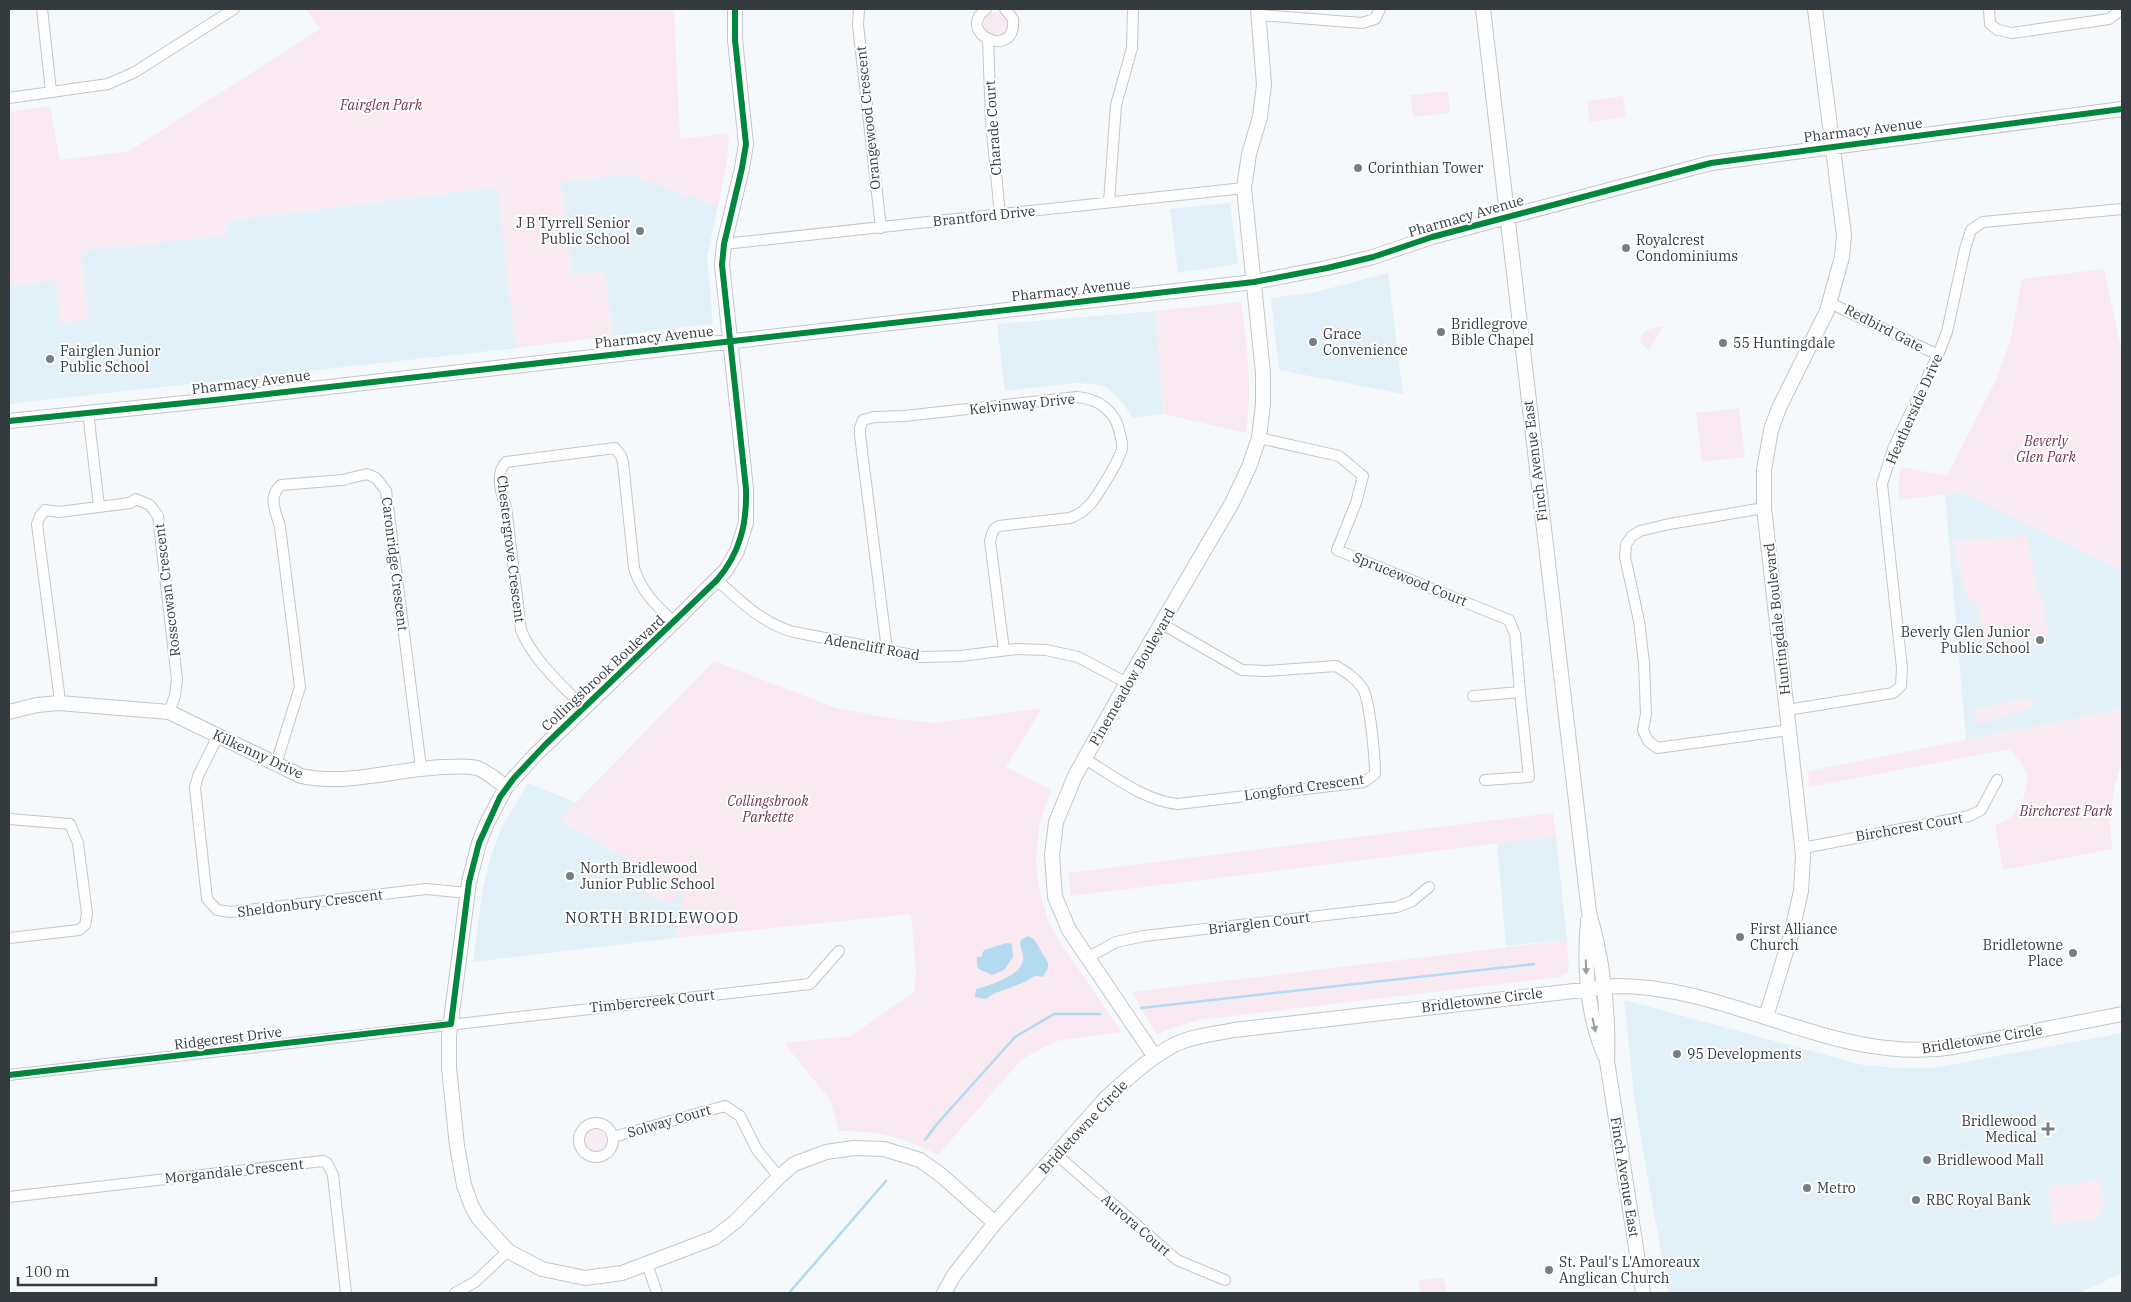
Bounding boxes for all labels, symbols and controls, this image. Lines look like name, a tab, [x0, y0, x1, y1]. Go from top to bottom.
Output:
street label: Orangewood Crescent	[851, 45, 884, 191]
street label: Charade Court	[981, 80, 1005, 176]
park label: Fairglen Park	[339, 96, 423, 114]
street label: Pharmacy Avenue	[1803, 114, 1923, 146]
place label: Corinthian Tower	[1368, 159, 1484, 177]
marker: Corinthian Tower	[1352, 162, 1364, 174]
street label: Pharmacy Avenue	[1406, 191, 1526, 241]
street label: Brantford Drive	[932, 202, 1036, 230]
place label: J B Tyrrell Senior Public School	[516, 214, 631, 248]
marker: J B Tyrrell Senior Public School	[634, 225, 646, 237]
place label: Royalcrest Condominiums	[1636, 231, 1738, 265]
marker: Royalcrest Condominiums	[1620, 242, 1632, 254]
street label: Pharmacy Avenue	[1011, 275, 1131, 305]
street label: Redbird Gate	[1841, 300, 1927, 356]
place label: Bridlegrove Bible Chapel	[1451, 315, 1534, 349]
street label: Pharmacy Avenue	[594, 322, 714, 352]
place label: Grace Convenience	[1323, 325, 1408, 359]
marker: Bridlegrove Bible Chapel	[1435, 326, 1447, 338]
place label: 55 Huntingdale	[1733, 334, 1835, 352]
marker: Grace Convenience	[1307, 336, 1319, 348]
marker: 55 Huntingdale	[1717, 337, 1729, 349]
place label: Fairglen Junior Public School	[60, 342, 161, 376]
street label: Heatherside Drive	[1881, 351, 1947, 467]
marker: Fairglen Junior Public School	[44, 353, 56, 365]
street label: Pharmacy Avenue	[191, 366, 311, 398]
street label: Kelvinway Drive	[968, 389, 1076, 419]
street label: Finch Avenue East	[1519, 399, 1551, 523]
park label: Beverly Glen Park	[2016, 432, 2076, 466]
street label: Chestergrove Crescent	[493, 474, 529, 624]
street label: Caronridge Crescent	[378, 496, 412, 632]
street label: Rosscowan Crescent	[150, 522, 184, 658]
street label: Huntingdale Boulevard	[1760, 542, 1794, 696]
street label: Sprucewood Court	[1350, 548, 1470, 610]
street label: Pinemeadow Boulevard	[1085, 605, 1179, 749]
street label: Collingsbrook Boulevard	[538, 611, 669, 735]
place label: Beverly Glen Junior Public School	[1901, 623, 2031, 657]
street label: Adencliff Road	[823, 630, 922, 664]
marker: Beverly Glen Junior Public School	[2034, 634, 2046, 646]
street label: Kilkenny Drive	[210, 725, 306, 783]
street label: Longford Crescent	[1243, 770, 1365, 804]
park label: Collingsbrook Parkette	[727, 792, 809, 826]
park label: Birchcrest Park	[2019, 802, 2113, 820]
street label: Birchcrest Court	[1854, 809, 1964, 845]
place label: North Bridlewood Junior Public School	[580, 859, 715, 893]
marker: North Bridlewood Junior Public School	[564, 870, 576, 882]
street label: Sheldonbury Crescent	[236, 885, 384, 921]
district label: NORTH BRIDLEWOOD	[565, 908, 739, 927]
street label: Briarglen Court	[1207, 908, 1311, 938]
place label: First Alliance Church	[1750, 920, 1837, 954]
marker: First Alliance Church	[1734, 931, 1746, 943]
place label: Bridletowne Place	[1983, 936, 2063, 970]
marker: Bridletowne Place	[2067, 947, 2079, 959]
one-way arrow	[1582, 960, 1590, 976]
street label: Bridletowne Circle	[1420, 984, 1544, 1016]
street label: Timbercreek Court	[589, 985, 716, 1017]
one-way arrow	[1591, 1018, 1599, 1034]
street label: Bridletowne Circle	[1920, 1021, 2044, 1057]
street label: Ridgecrest Drive	[173, 1022, 283, 1054]
place label: 95 Developments	[1687, 1045, 1802, 1063]
marker: 95 Developments	[1671, 1048, 1683, 1060]
street label: Bridletowne Circle	[1035, 1076, 1131, 1178]
street label: Solway Court	[625, 1100, 713, 1142]
place label: Bridlewood Medical	[1961, 1112, 2037, 1146]
street label: Finch Avenue East	[1607, 1115, 1643, 1239]
marker: Bridlewood Medical	[2041, 1122, 2055, 1136]
place label: Bridlewood Mall	[1937, 1151, 2044, 1169]
marker: Bridlewood Mall	[1921, 1154, 1933, 1166]
street label: Morgandale Crescent	[164, 1155, 304, 1187]
place label: Metro	[1817, 1179, 1856, 1197]
marker: Metro	[1801, 1182, 1813, 1194]
street label: Aurora Court	[1098, 1190, 1174, 1260]
place label: RBC Royal Bank	[1926, 1191, 2032, 1209]
marker: RBC Royal Bank	[1910, 1194, 1922, 1206]
place label: St. Paul's L'Amoreaux Anglican Church	[1559, 1253, 1700, 1287]
scale bar	[18, 1254, 155, 1286]
text: 100 m	[25, 1262, 70, 1281]
marker: St. Paul's L'Amoreaux Anglican Church	[1543, 1264, 1555, 1276]

